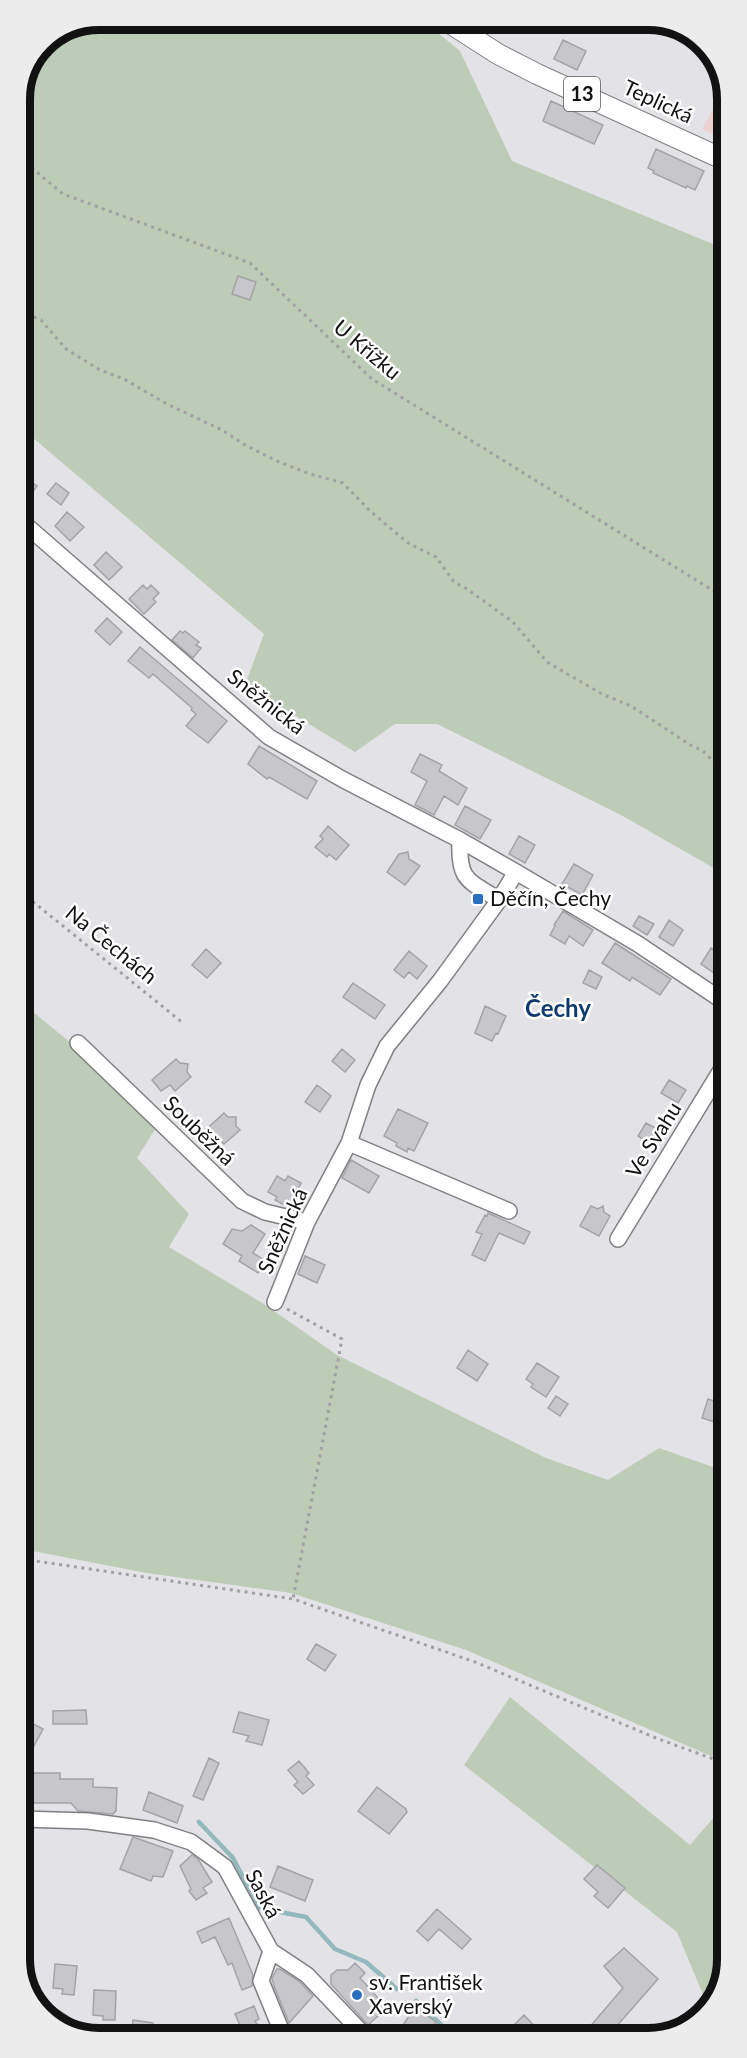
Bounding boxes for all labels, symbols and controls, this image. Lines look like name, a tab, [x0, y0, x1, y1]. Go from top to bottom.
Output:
street label: Teplická	[620, 74, 697, 128]
road number: 13	[564, 77, 600, 111]
street label: U Křížku	[329, 314, 406, 384]
street label: Sněžnická	[223, 663, 311, 739]
place label: Děčín, Čechy	[490, 885, 611, 910]
marker: Děčín, Čechy	[471, 892, 485, 906]
street label: Na Čechách	[61, 899, 163, 988]
district label: Čechy	[525, 993, 591, 1022]
street label: Souběžná	[159, 1090, 241, 1170]
street label: Ve Svahu	[620, 1097, 686, 1182]
street label: Sněžnická	[252, 1184, 312, 1277]
street label: Saská	[241, 1865, 288, 1922]
place label: sv. František Xaverský	[369, 1969, 483, 2018]
marker: sv. František Xaverský	[350, 1988, 364, 2002]

